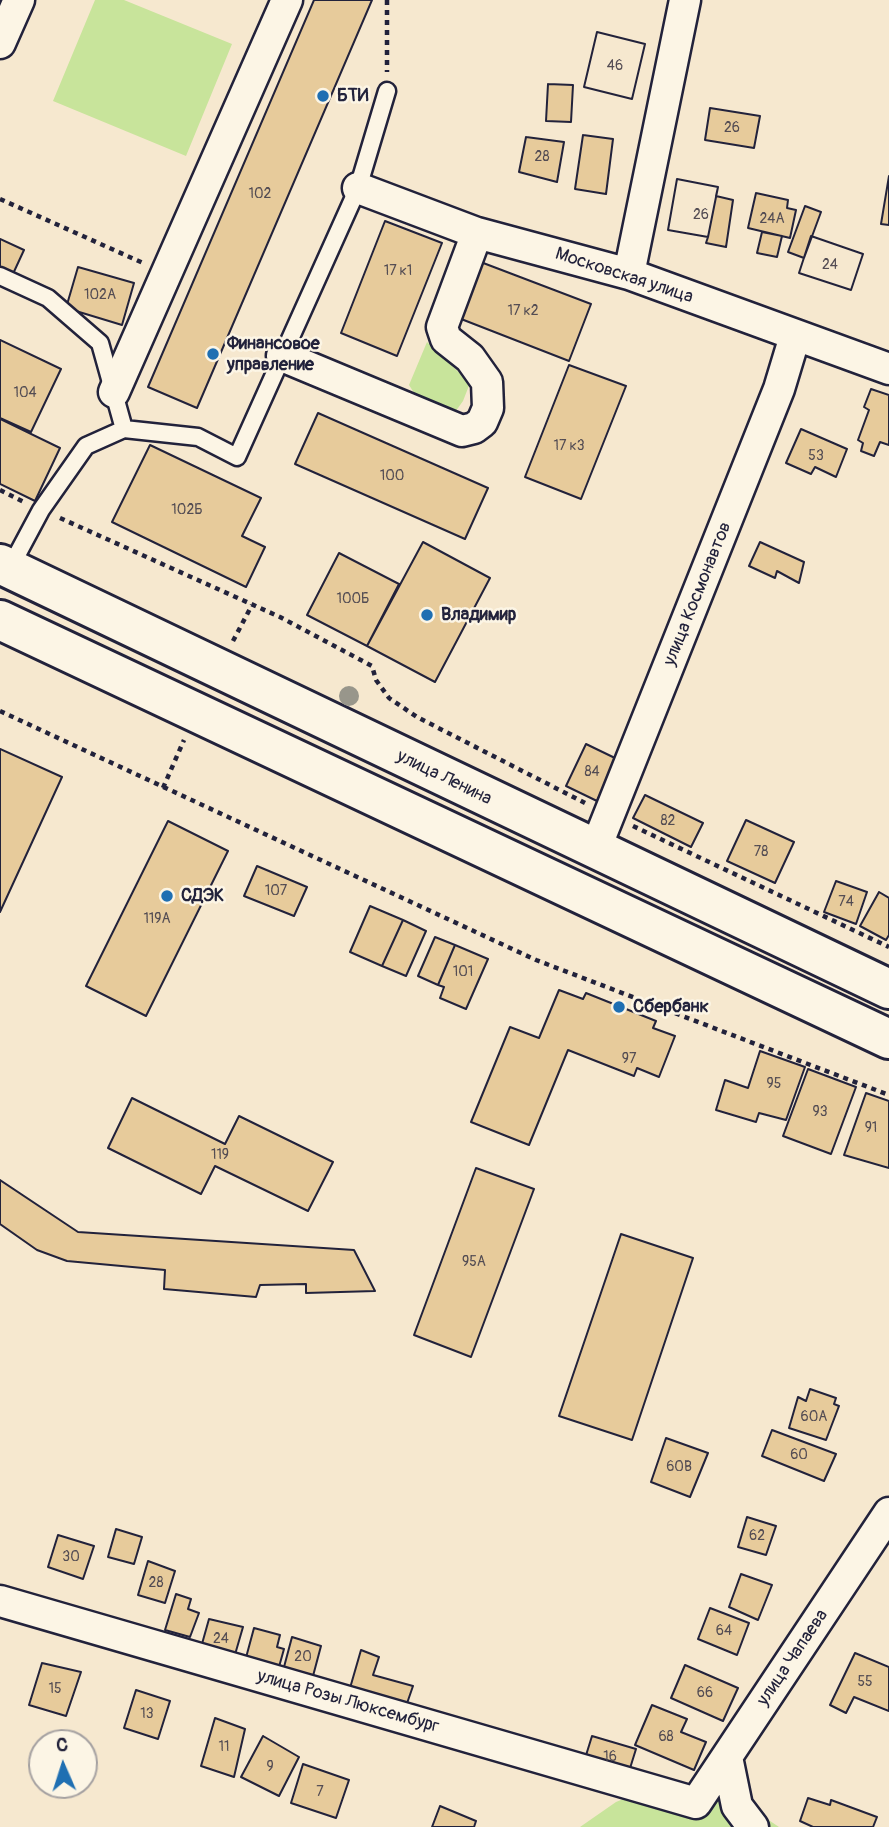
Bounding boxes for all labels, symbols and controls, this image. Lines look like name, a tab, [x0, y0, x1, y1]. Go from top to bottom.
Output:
house number: 46	[607, 58, 623, 74]
place label: БТИ	[337, 85, 369, 107]
marker: БТИ	[315, 88, 331, 104]
house number: 26	[724, 120, 740, 136]
house number: 28	[535, 149, 549, 165]
house number: 102	[249, 186, 271, 202]
house number: 26	[693, 207, 709, 223]
house number: 24А	[759, 211, 785, 227]
street label: Московская улица	[552, 244, 696, 308]
house number: 24	[822, 257, 838, 273]
house number: 17 к1	[384, 263, 412, 279]
house number: 102А	[84, 287, 116, 303]
house number: 17 к2	[508, 303, 538, 319]
place label: Финансовое управление	[227, 333, 320, 376]
marker: Финансовое управление	[205, 346, 221, 362]
house number: 104	[13, 385, 37, 401]
house number: 17 к3	[554, 438, 584, 454]
house number: 53	[808, 448, 824, 464]
house number: 100	[380, 468, 404, 484]
house number: 102Б	[171, 502, 203, 518]
street label: улица Космонавтов	[659, 519, 737, 669]
house number: 100Б	[337, 591, 369, 607]
place label: Владимир	[441, 604, 516, 626]
marker: Владимир	[419, 607, 435, 623]
street label: улица Ленина	[393, 746, 495, 810]
house number: 84	[584, 764, 600, 780]
house number: 82	[661, 813, 675, 829]
house number: 78	[754, 844, 768, 860]
house number: 107	[265, 883, 287, 899]
place label: СДЭК	[181, 885, 224, 907]
marker: СДЭК	[159, 888, 175, 904]
house number: 74	[838, 894, 854, 910]
house number: 119А	[143, 911, 171, 927]
house number: 101	[453, 964, 473, 980]
place label: Сбербанк	[633, 996, 709, 1018]
marker: Сбербанк	[611, 999, 627, 1015]
house number: 97	[622, 1051, 636, 1067]
house number: 95	[767, 1076, 781, 1092]
house number: 93	[812, 1104, 828, 1120]
house number: 91	[865, 1120, 877, 1136]
house number: 119	[211, 1147, 229, 1163]
house number: 95А	[462, 1254, 486, 1270]
house number: 60А	[801, 1409, 827, 1425]
house number: 60	[790, 1447, 808, 1463]
house number: 60В	[666, 1459, 692, 1475]
house number: 62	[749, 1528, 765, 1544]
house number: 30	[62, 1549, 80, 1565]
house number: 28	[149, 1575, 163, 1591]
street label: улица Чапаева	[753, 1606, 833, 1710]
house number: 64	[716, 1623, 732, 1639]
house number: 24	[213, 1631, 229, 1647]
house number: 20	[294, 1649, 312, 1665]
street label: улица Розы Люксембург	[255, 1666, 441, 1738]
house number: 55	[857, 1674, 873, 1690]
house number: 15	[48, 1681, 62, 1697]
house number: 66	[697, 1685, 713, 1701]
house number: 13	[140, 1706, 154, 1722]
north arrow	[28, 1729, 98, 1799]
house number: 68	[658, 1729, 674, 1745]
text: С	[56, 1733, 68, 1757]
house number: 11	[219, 1739, 229, 1755]
house number: 16	[603, 1749, 617, 1765]
house number: 9	[266, 1759, 274, 1775]
house number: 7	[316, 1784, 324, 1800]

